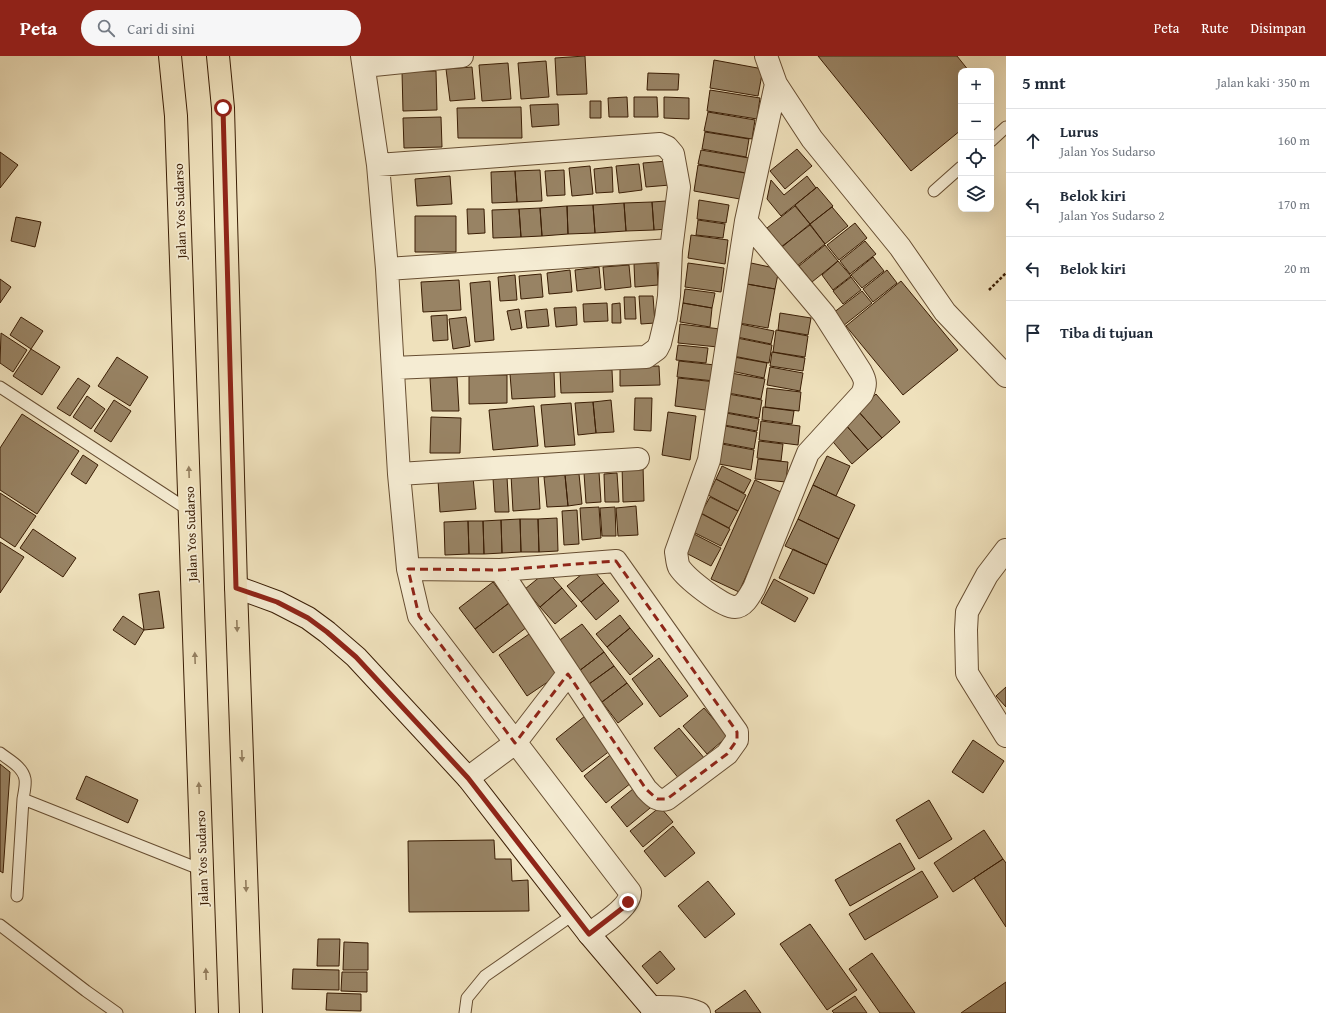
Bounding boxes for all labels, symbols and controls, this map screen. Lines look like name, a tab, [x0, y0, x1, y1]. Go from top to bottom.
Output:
search box	[81, 10, 361, 46]
text: Peta	[20, 14, 57, 42]
icon: search	[95, 17, 117, 39]
text: Cari di sini	[127, 18, 195, 39]
text: Peta	[1154, 18, 1179, 38]
text: Rute	[1201, 18, 1229, 38]
text: Disimpan	[1251, 18, 1306, 38]
map controls	[958, 68, 994, 212]
button: +	[958, 68, 994, 104]
text: 5 mnt	[1022, 70, 1066, 95]
text: Jalan kaki · 350 m	[1217, 73, 1310, 92]
route start	[214, 99, 232, 117]
button: −	[958, 104, 994, 140]
text: Lurus	[1060, 121, 1098, 142]
icon: ahead	[1022, 130, 1044, 152]
text: 160 m	[1278, 131, 1310, 150]
button: locate	[958, 140, 994, 176]
text: Jalan Yos Sudarso	[1060, 142, 1156, 161]
street label: Jalan Yos Sudarso	[169, 163, 191, 261]
button: layers	[958, 176, 994, 212]
text: Belok kiri	[1060, 185, 1126, 206]
icon: left	[1022, 194, 1044, 216]
text: 170 m	[1278, 195, 1310, 214]
text: Jalan Yos Sudarso 2	[1060, 206, 1165, 225]
icon: left	[1022, 258, 1044, 280]
text: Belok kiri	[1060, 258, 1126, 279]
text: 20 m	[1284, 259, 1310, 278]
icon: arrive	[1022, 322, 1044, 344]
text: Tiba di tujuan	[1060, 322, 1153, 343]
one-way arrow	[186, 465, 192, 478]
street label: Jalan Yos Sudarso	[180, 486, 202, 584]
one-way arrow	[234, 620, 240, 633]
one-way arrow	[192, 651, 198, 664]
one-way arrow	[238, 750, 245, 762]
one-way arrow	[196, 782, 203, 794]
street label: Jalan Yos Sudarso	[191, 810, 213, 908]
one-way arrow	[243, 880, 250, 892]
route end	[619, 893, 637, 911]
one-way arrow	[202, 968, 209, 980]

